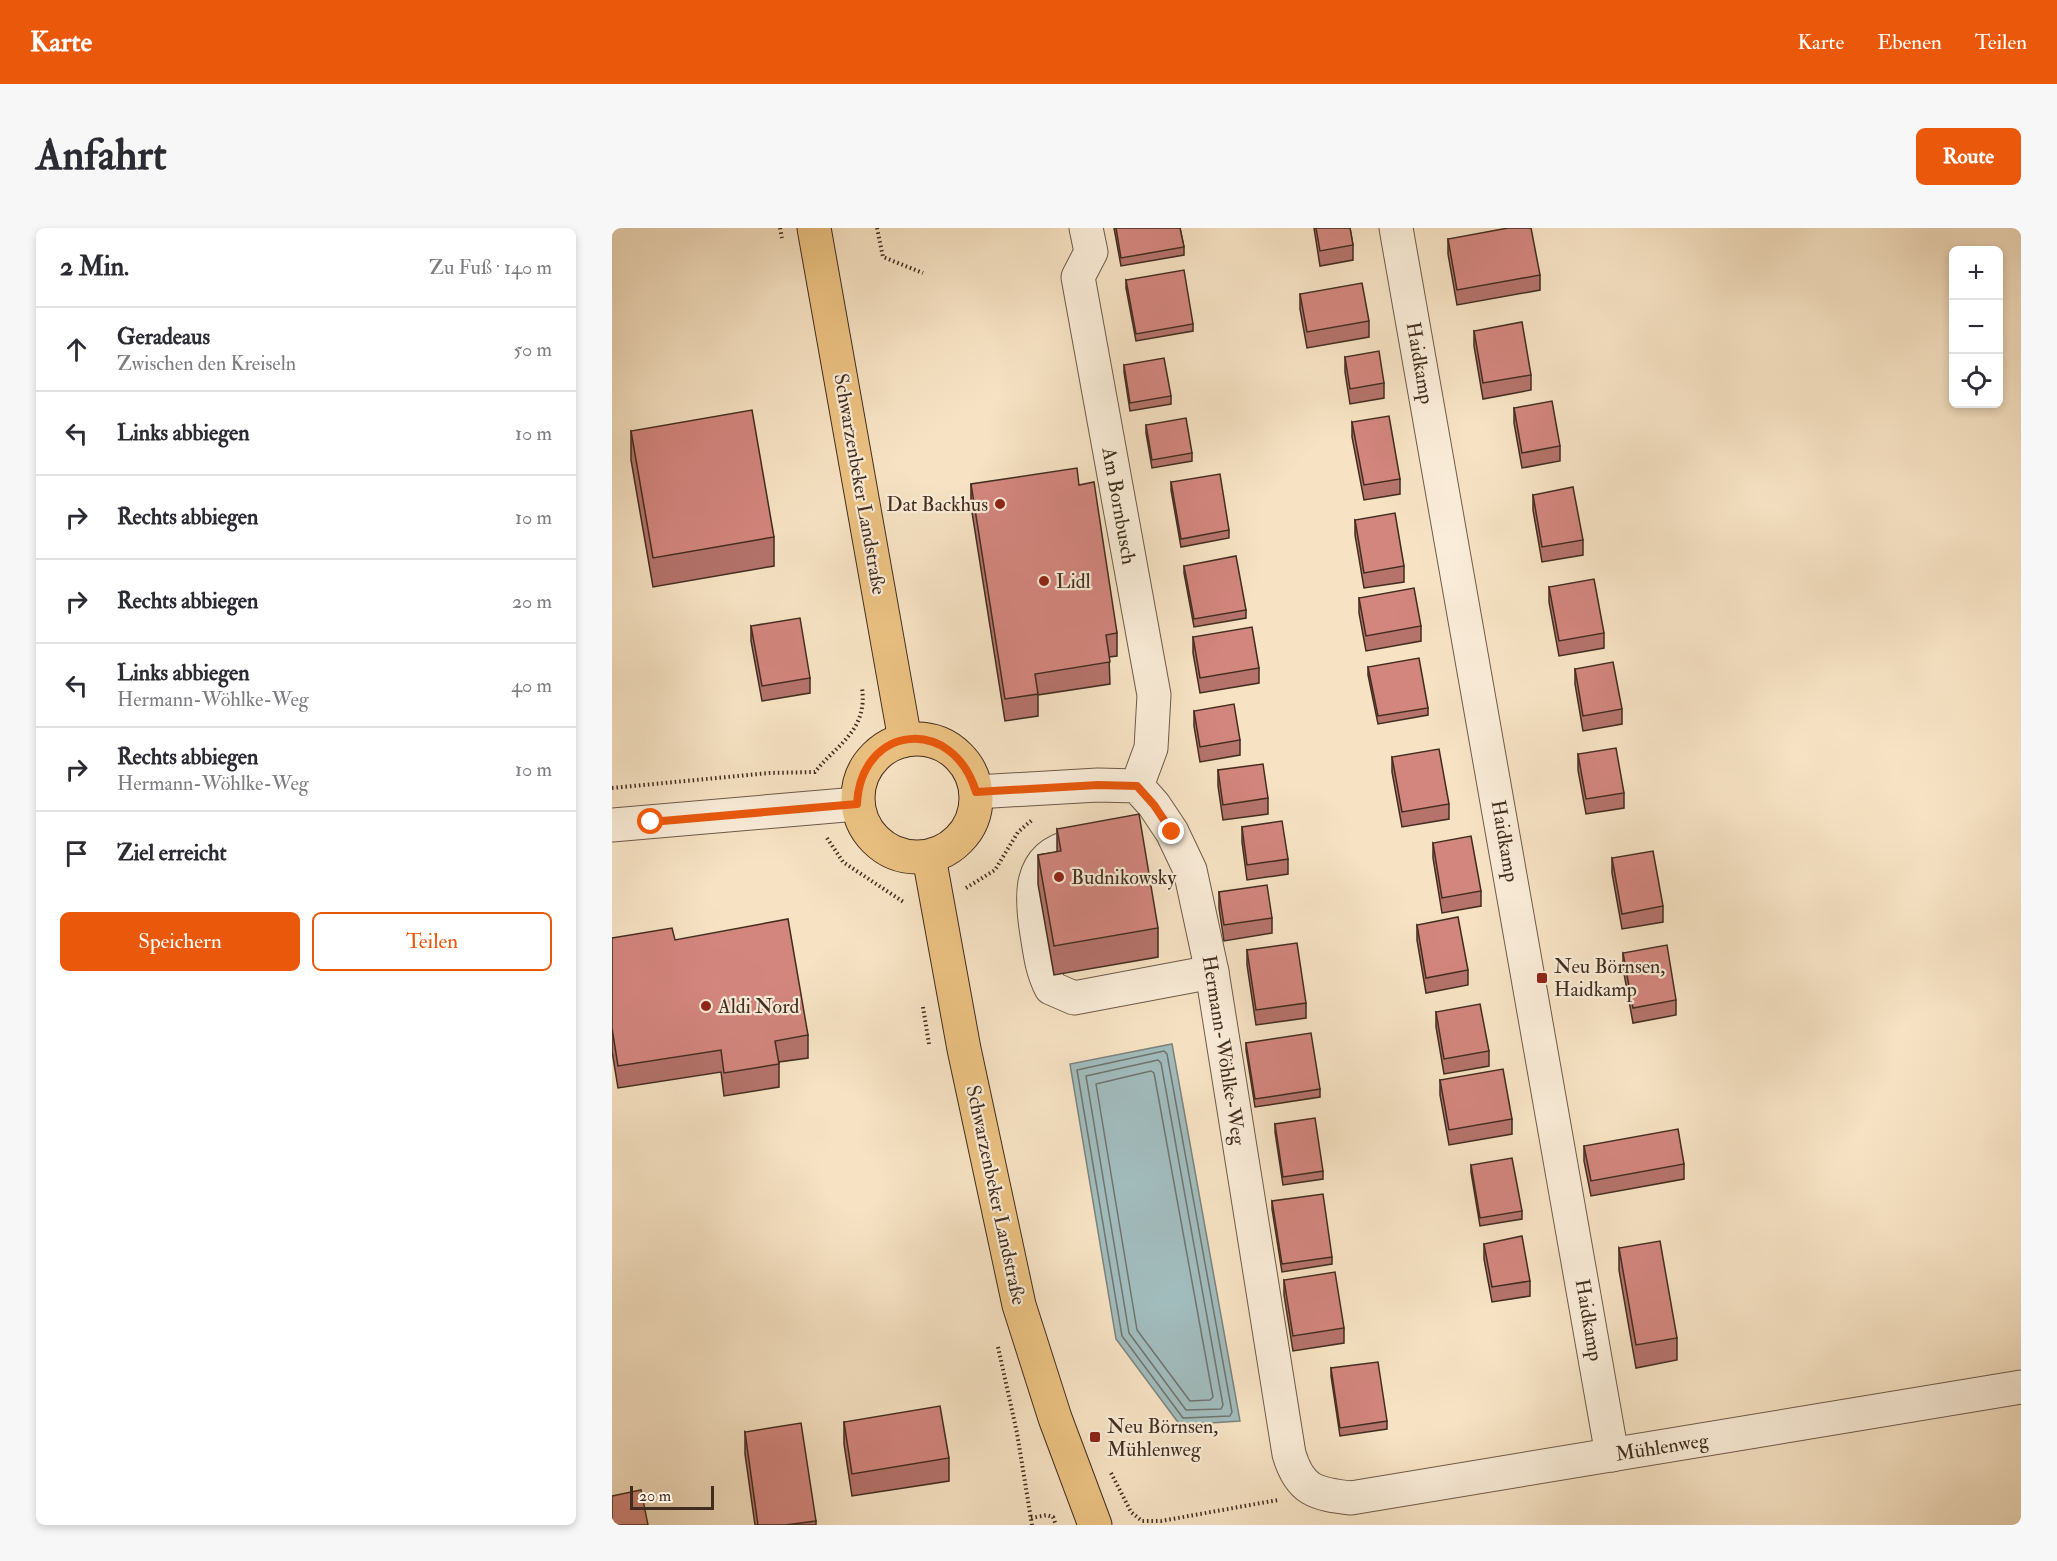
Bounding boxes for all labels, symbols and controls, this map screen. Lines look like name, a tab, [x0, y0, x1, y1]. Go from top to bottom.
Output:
text: Karte	[30, 25, 92, 60]
text: Karte	[1797, 29, 1844, 56]
text: Ebenen	[1877, 29, 1942, 56]
text: Teilen	[1975, 29, 2027, 56]
button: Route	[1916, 128, 2021, 185]
text: Anfahrt	[36, 130, 167, 182]
map controls	[1949, 246, 2003, 408]
button: +	[1949, 246, 2003, 300]
text: 2 Min.	[60, 251, 129, 283]
text: Zu Fuß · 140 m	[429, 255, 552, 280]
button: −	[1949, 300, 2003, 354]
street label: Haidkamp	[1400, 320, 1440, 406]
text: Geradeaus	[117, 323, 210, 351]
icon: ahead	[60, 333, 93, 366]
text: 50 m	[513, 337, 552, 362]
text: Zwischen den Kreiseln	[117, 351, 296, 376]
button: locate	[1949, 354, 2003, 408]
street label: Schwarzenbeker Landstraße	[828, 371, 892, 597]
icon: left	[60, 417, 93, 450]
text: Links abbiegen	[117, 419, 250, 447]
text: 10 m	[515, 421, 552, 446]
street label: Am Bornbusch	[1096, 445, 1142, 567]
place label: Dat Backhus	[886, 492, 988, 517]
marker: Dat Backhus	[993, 497, 1007, 511]
icon: right	[60, 501, 93, 534]
text: Rechts abbiegen	[117, 503, 258, 531]
text: 10 m	[515, 505, 552, 530]
place label: Lidl	[1056, 569, 1091, 594]
marker: Lidl	[1037, 574, 1051, 588]
icon: right	[60, 585, 93, 618]
text: Rechts abbiegen	[117, 587, 258, 615]
text: 20 m	[512, 589, 552, 614]
text: Links abbiegen	[117, 659, 250, 687]
icon: left	[60, 669, 93, 702]
text: 40 m	[511, 673, 552, 698]
text: Hermann-Wöhlke-Weg	[117, 687, 309, 712]
text: Rechts abbiegen	[117, 743, 258, 771]
icon: right	[60, 753, 93, 786]
text: 10 m	[515, 757, 552, 782]
text: Hermann-Wöhlke-Weg	[117, 771, 309, 796]
street label: Haidkamp	[1485, 798, 1525, 884]
route start	[637, 808, 663, 834]
route end	[1158, 818, 1184, 844]
icon: arrive	[60, 837, 93, 870]
text: Ziel erreicht	[117, 839, 227, 867]
place label: Budnikowsky	[1071, 865, 1177, 890]
marker: Budnikowsky	[1052, 870, 1066, 884]
button: Speichern	[60, 912, 300, 971]
button: Teilen	[312, 912, 552, 971]
street label: Hermann-Wöhlke-Weg	[1197, 953, 1252, 1148]
place label: Neu Börnsen, Haidkamp	[1554, 954, 1665, 1003]
marker: Neu Börnsen, Haidkamp	[1535, 971, 1549, 985]
place label: Aldi Nord	[717, 994, 800, 1019]
marker: Aldi Nord	[699, 999, 713, 1013]
street label: Schwarzenbeker Landstraße	[960, 1083, 1032, 1307]
street label: Haidkamp	[1569, 1277, 1609, 1363]
place label: Neu Börnsen, Mühlenweg	[1107, 1414, 1218, 1462]
street label: Mühlenweg	[1614, 1427, 1711, 1467]
marker: Neu Börnsen, Mühlenweg	[1088, 1430, 1102, 1444]
scale bar	[630, 1483, 714, 1510]
text: 20 m	[639, 1486, 671, 1506]

